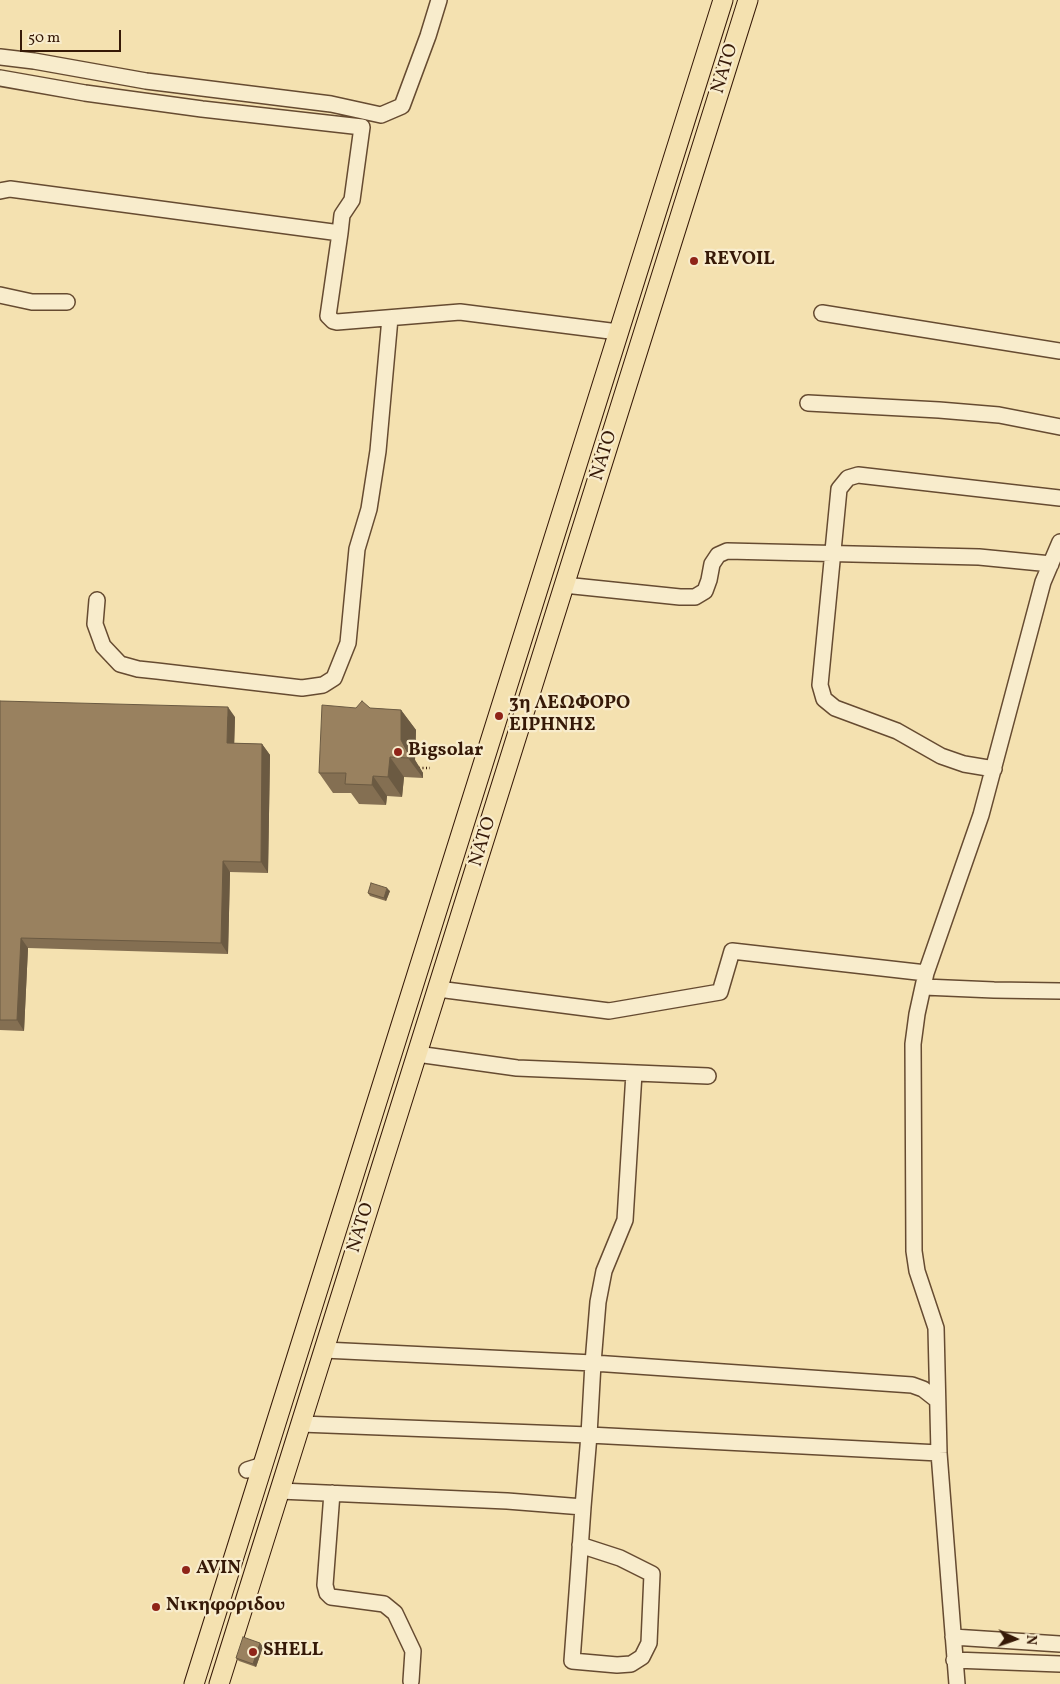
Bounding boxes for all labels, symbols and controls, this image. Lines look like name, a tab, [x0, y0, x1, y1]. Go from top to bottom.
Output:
scale bar	[22, 20, 124, 52]
text: 50 m	[28, 28, 60, 49]
street label: ΝΑΤΟ	[708, 41, 744, 97]
place label: REVOIL	[704, 250, 775, 272]
marker: REVOIL	[688, 255, 700, 267]
street label: ΝΑΤΟ	[587, 428, 623, 484]
place label: 3η ΛΕΩΦΟΡΟ ΕΙΡΗΝΗΣ	[509, 694, 630, 738]
marker: 3η ΛΕΩΦΟΡΟ ΕΙΡΗΝΗΣ	[493, 710, 505, 722]
place label: Bigsolar	[408, 741, 483, 763]
marker: Bigsolar	[392, 746, 404, 758]
street label: ΝΑΤΟ	[466, 814, 502, 870]
street label: ΝΑΤΟ	[344, 1200, 380, 1256]
place label: AVIN	[196, 1559, 241, 1581]
marker: AVIN	[180, 1564, 192, 1576]
place label: Νικηφοριδου	[166, 1596, 285, 1618]
marker: Νικηφοριδου	[150, 1601, 162, 1613]
north arrow	[990, 1614, 1040, 1664]
text: N	[1021, 1634, 1040, 1645]
place label: SHELL	[263, 1641, 323, 1663]
marker: SHELL	[247, 1646, 259, 1658]

